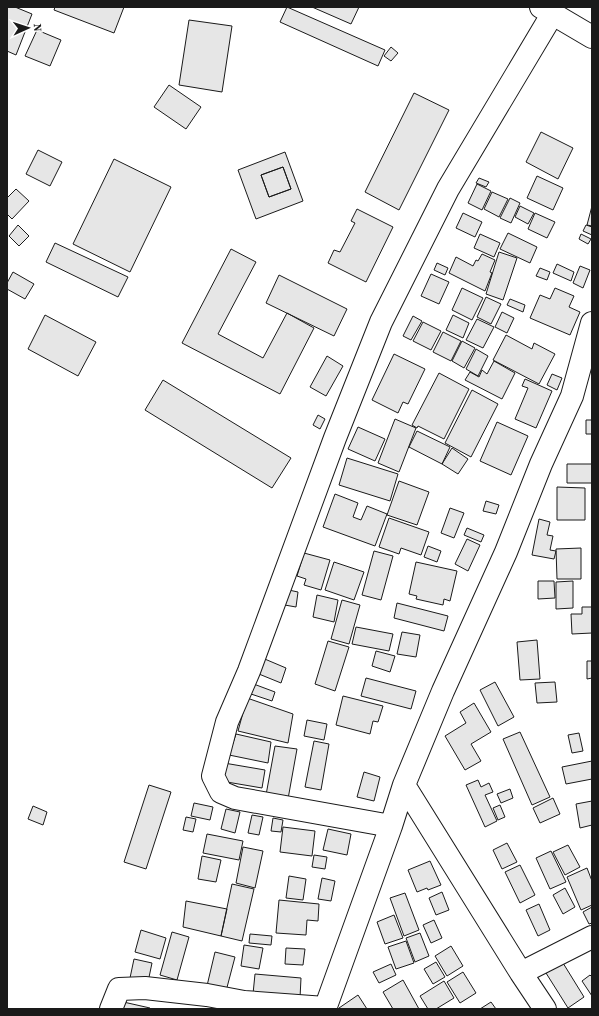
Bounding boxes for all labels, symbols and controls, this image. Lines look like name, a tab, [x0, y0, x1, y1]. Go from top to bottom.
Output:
north arrow	[8, 8, 48, 48]
text: N	[30, 23, 45, 32]

